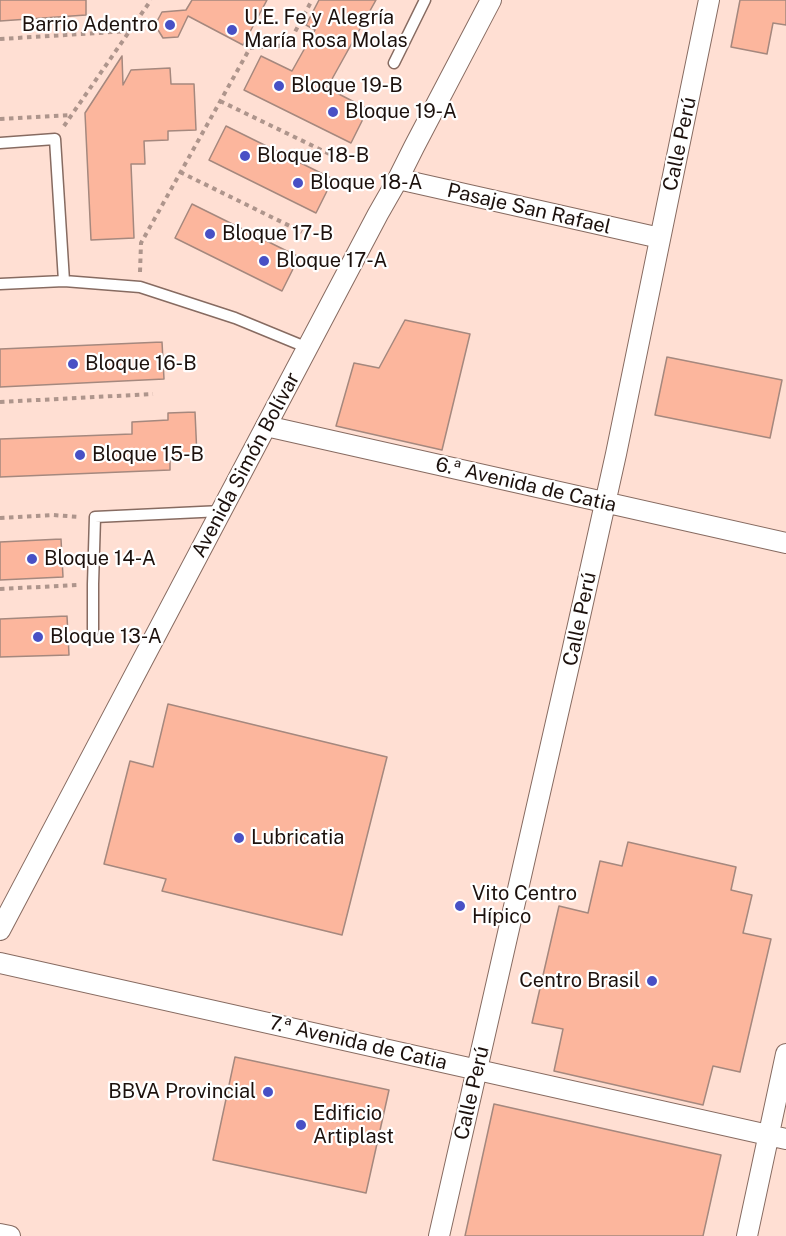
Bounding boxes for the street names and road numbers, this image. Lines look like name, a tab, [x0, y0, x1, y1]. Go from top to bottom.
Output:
street label: Calle Perú	[658, 95, 702, 193]
street label: Pasaje San Rafael	[445, 178, 613, 240]
street label: Avenida Simón Bolívar	[187, 368, 305, 562]
street label: 6.ª Avenida de Catia	[433, 453, 619, 517]
street label: Calle Perú	[558, 570, 602, 668]
street label: 7.ª Avenida de Catia	[267, 1011, 449, 1075]
street label: Calle Perú	[450, 1044, 494, 1142]

